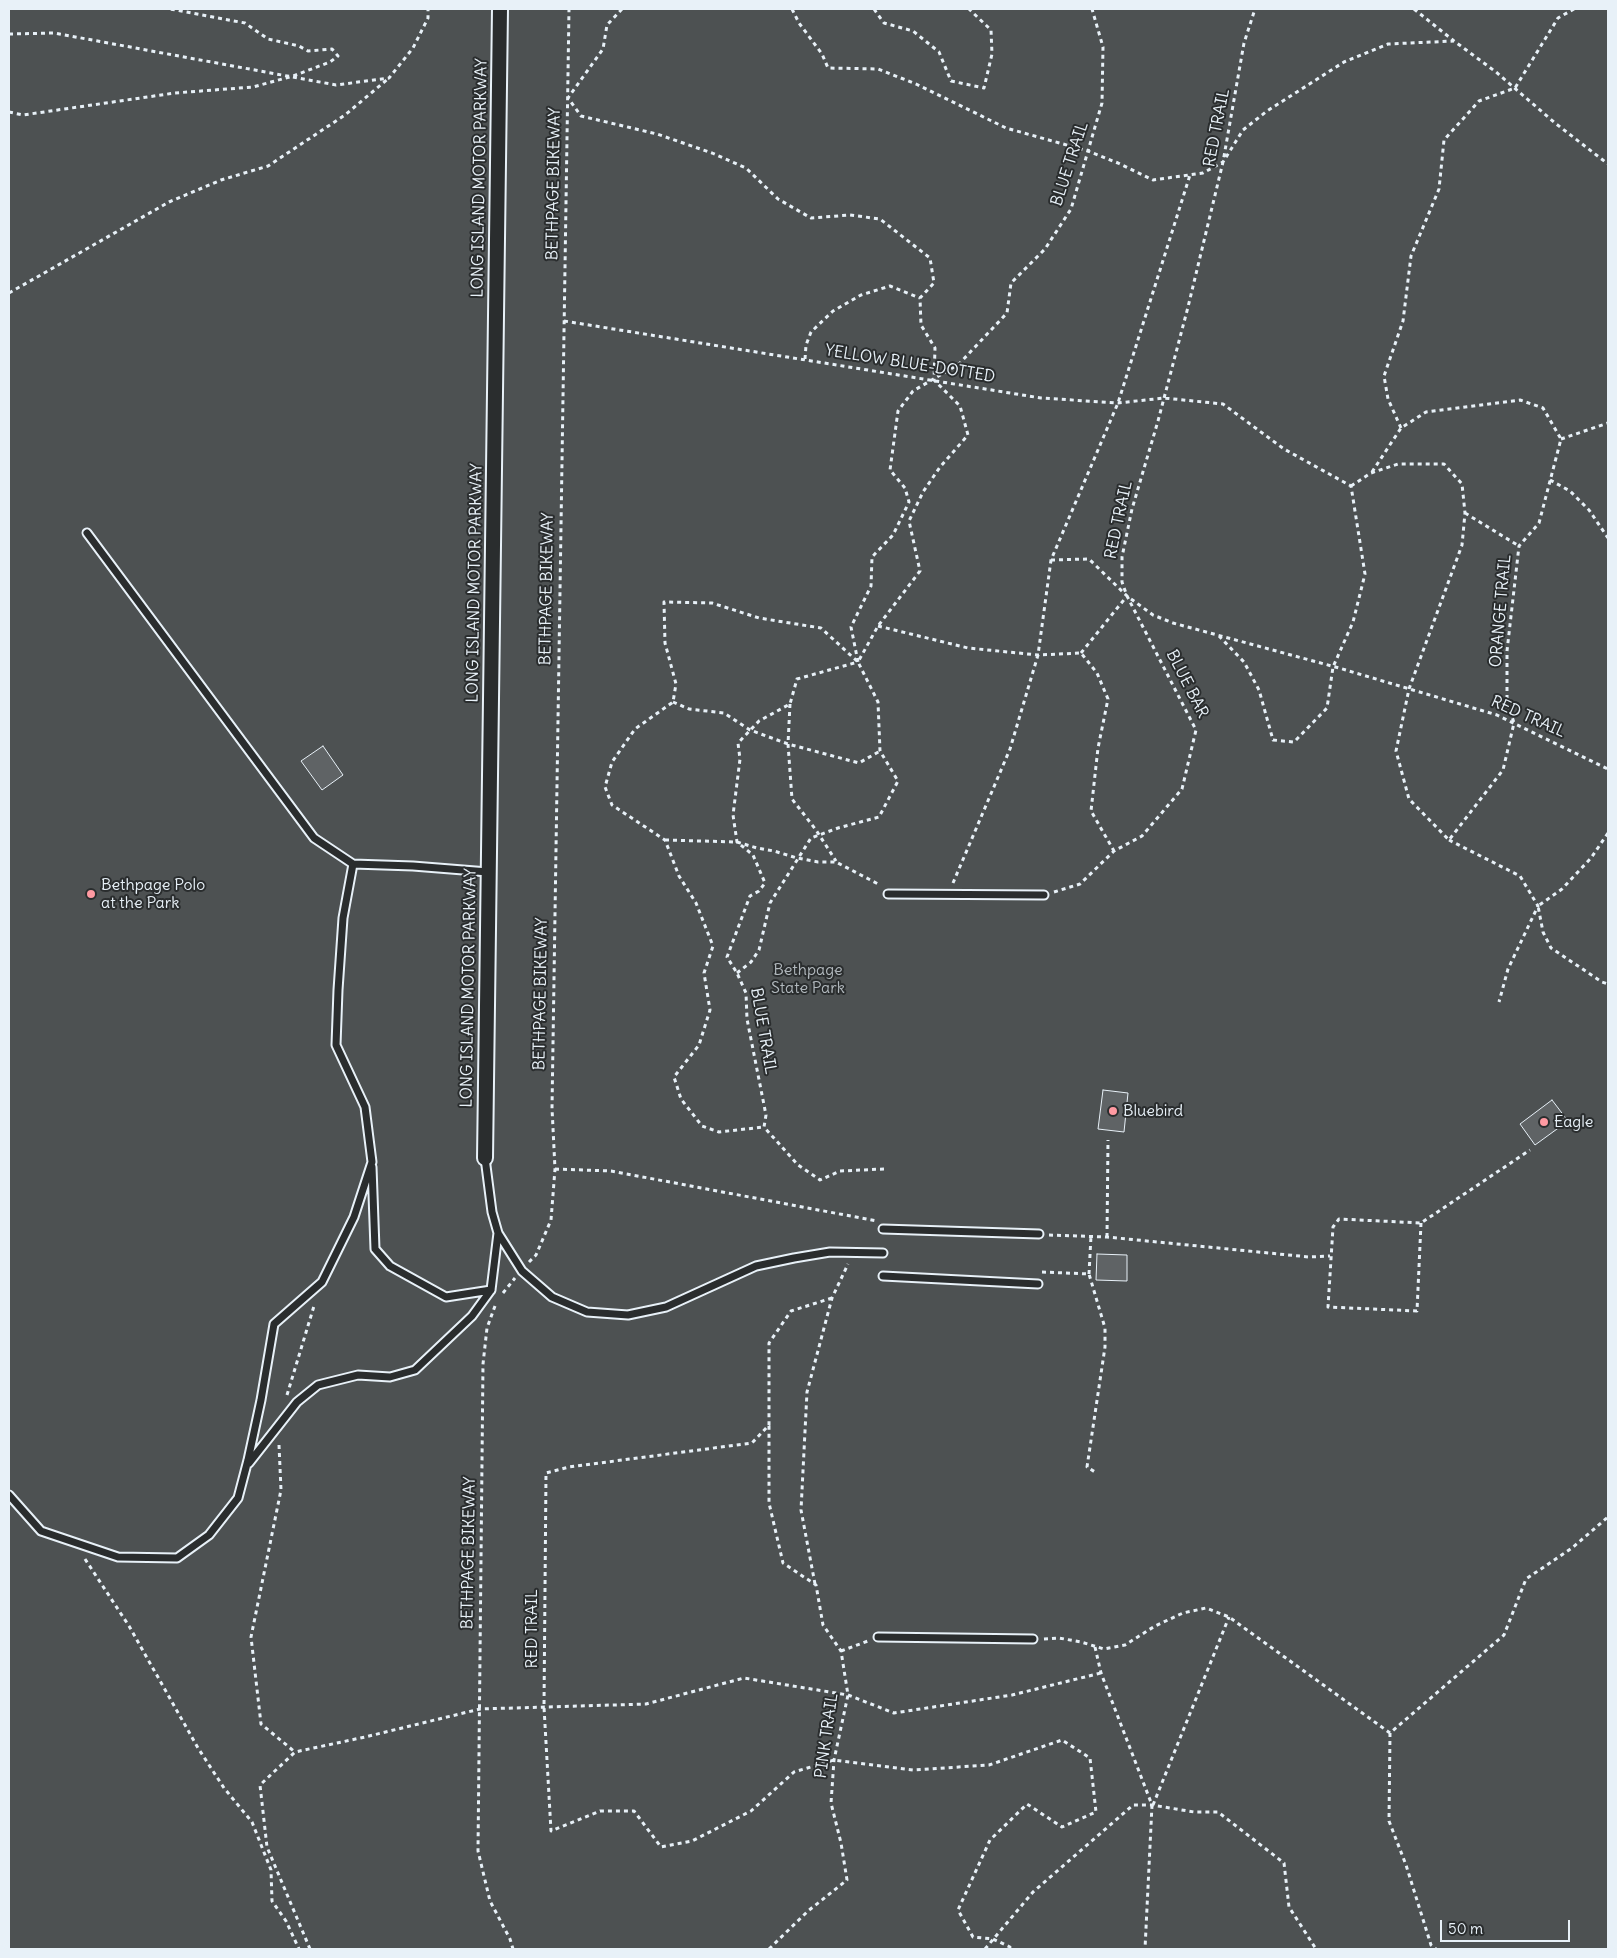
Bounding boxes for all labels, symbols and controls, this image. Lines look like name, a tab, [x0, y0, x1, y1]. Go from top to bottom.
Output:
street label: LONG ISLAND MOTOR PARKWAY	[468, 58, 492, 298]
street label: RED TRAIL	[1200, 87, 1234, 169]
street label: BETHPAGE BIKEWAY	[543, 107, 565, 261]
street label: BLUE TRAIL	[1047, 119, 1093, 209]
street label: YELLOW BLUE-DOTTED	[824, 341, 996, 387]
street label: LONG ISLAND MOTOR PARKWAY	[463, 463, 487, 703]
street label: RED TRAIL	[1101, 479, 1137, 561]
street label: BETHPAGE BIKEWAY	[536, 512, 558, 666]
street label: ORANGE TRAIL	[1487, 554, 1515, 668]
street label: BLUE BAR	[1162, 647, 1212, 721]
street label: RED TRAIL	[1488, 692, 1568, 742]
street label: LONG ISLAND MOTOR PARKWAY	[457, 868, 481, 1108]
place label: Bethpage Polo at the Park	[101, 875, 205, 913]
marker: Bethpage Polo at the Park	[85, 888, 97, 900]
street label: BETHPAGE BIKEWAY	[530, 917, 552, 1071]
park label: Bethpage State Park	[771, 960, 845, 998]
street label: BLUE TRAIL	[746, 986, 780, 1076]
place label: Bluebird	[1123, 1101, 1183, 1121]
marker: Bluebird	[1107, 1105, 1119, 1117]
place label: Eagle	[1554, 1112, 1593, 1132]
marker: Eagle	[1538, 1116, 1550, 1128]
street label: BETHPAGE BIKEWAY	[458, 1476, 480, 1630]
street label: RED TRAIL	[522, 1589, 542, 1669]
street label: PINK TRAIL	[812, 1692, 842, 1780]
scale bar	[1442, 1910, 1572, 1942]
text: 50 m	[1448, 1919, 1483, 1938]

